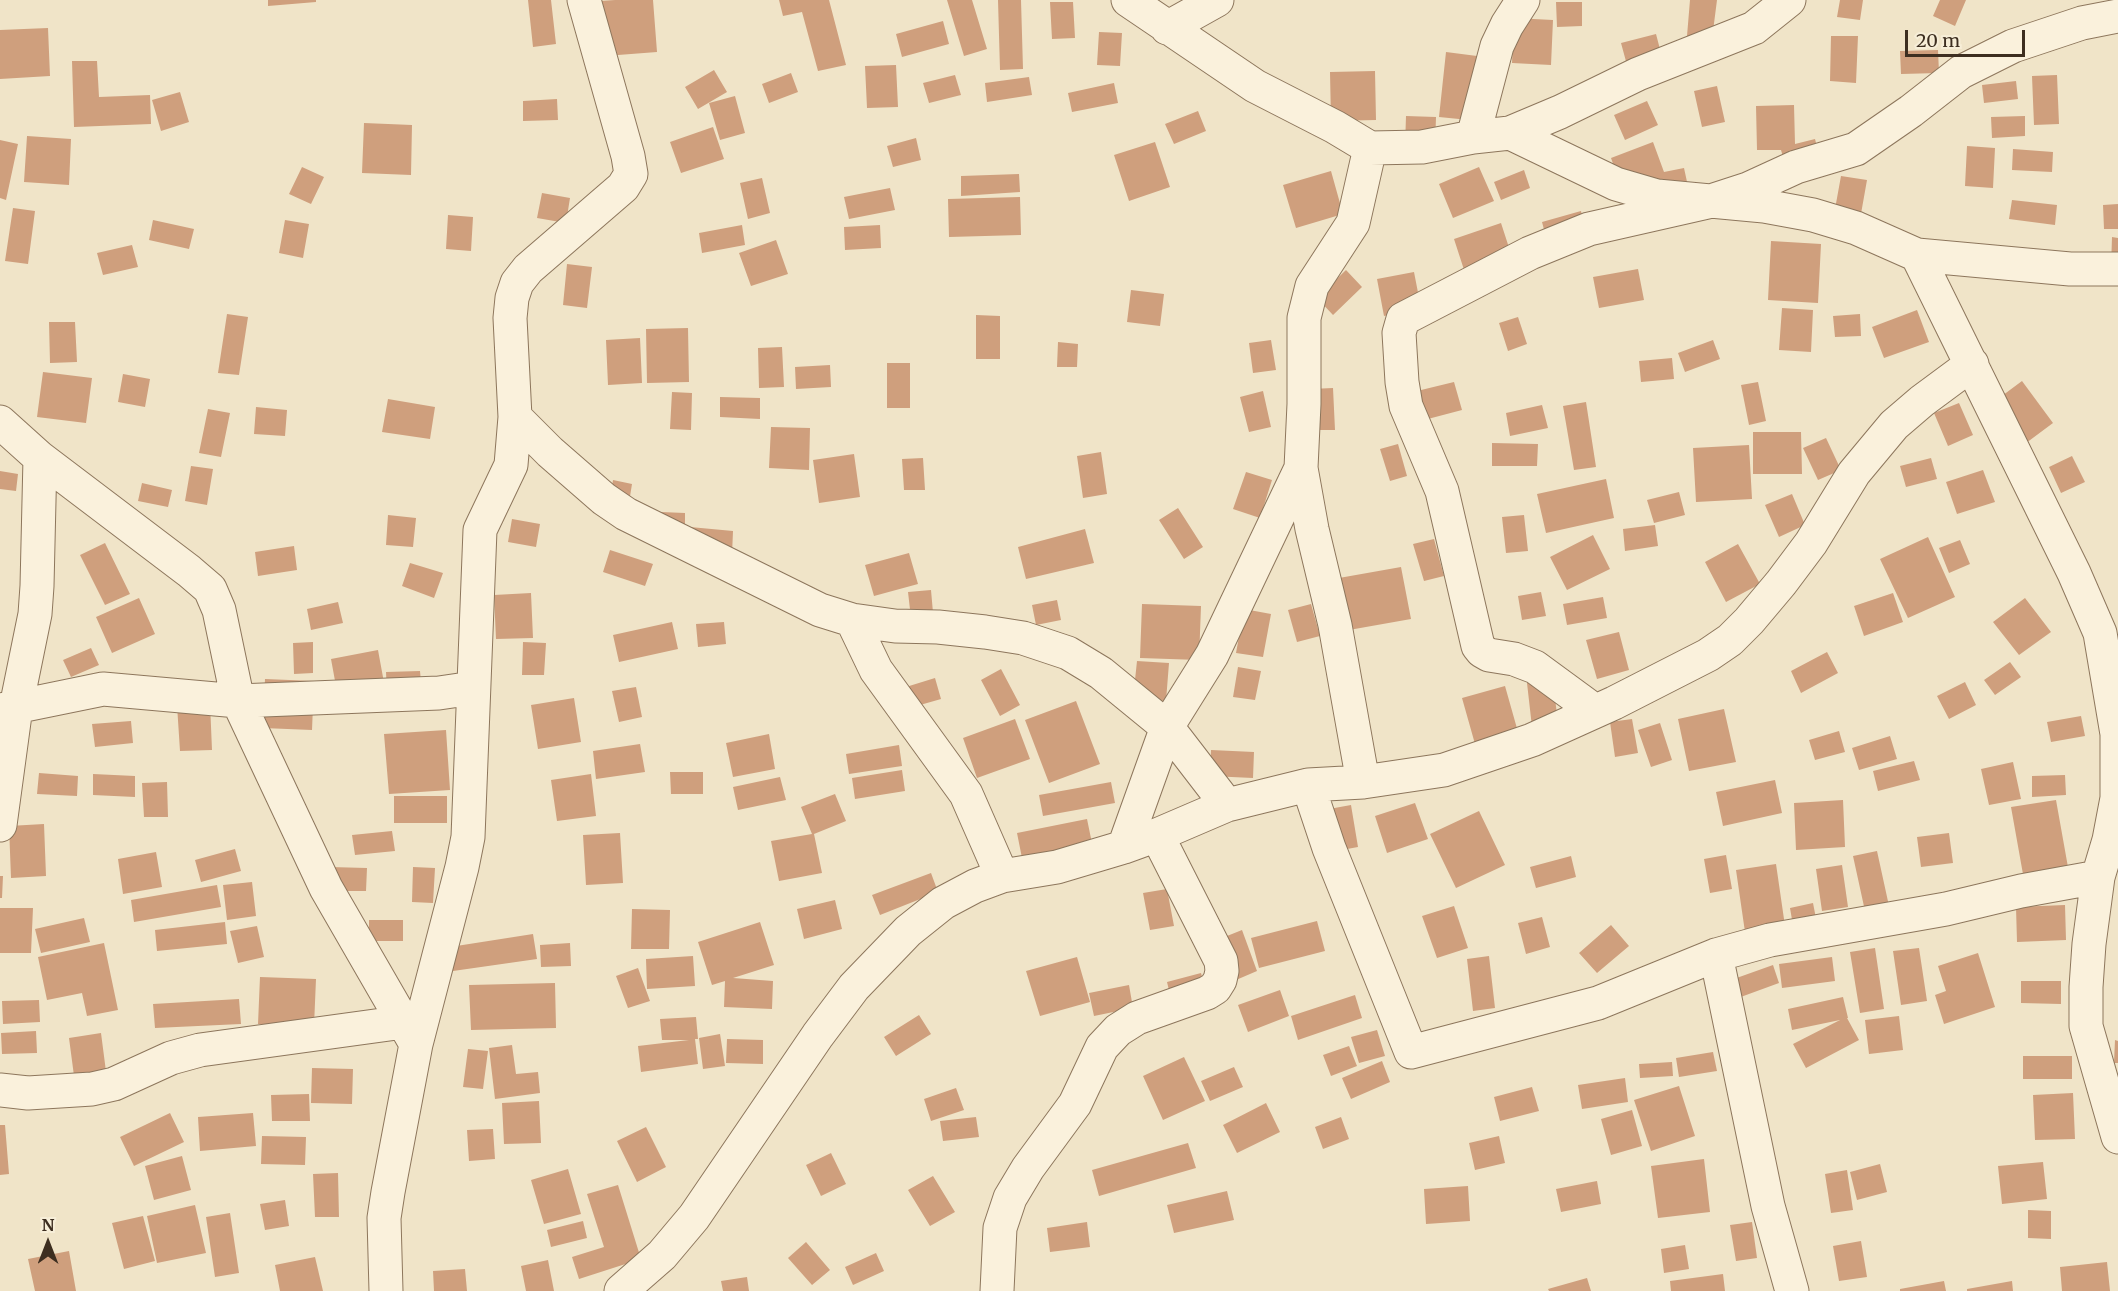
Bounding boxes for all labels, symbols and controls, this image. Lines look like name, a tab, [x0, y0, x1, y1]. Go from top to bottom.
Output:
scale bar	[1908, 18, 2028, 56]
text: 20 m	[1916, 29, 1960, 52]
north arrow	[18, 1213, 78, 1273]
text: N	[42, 1215, 54, 1235]

